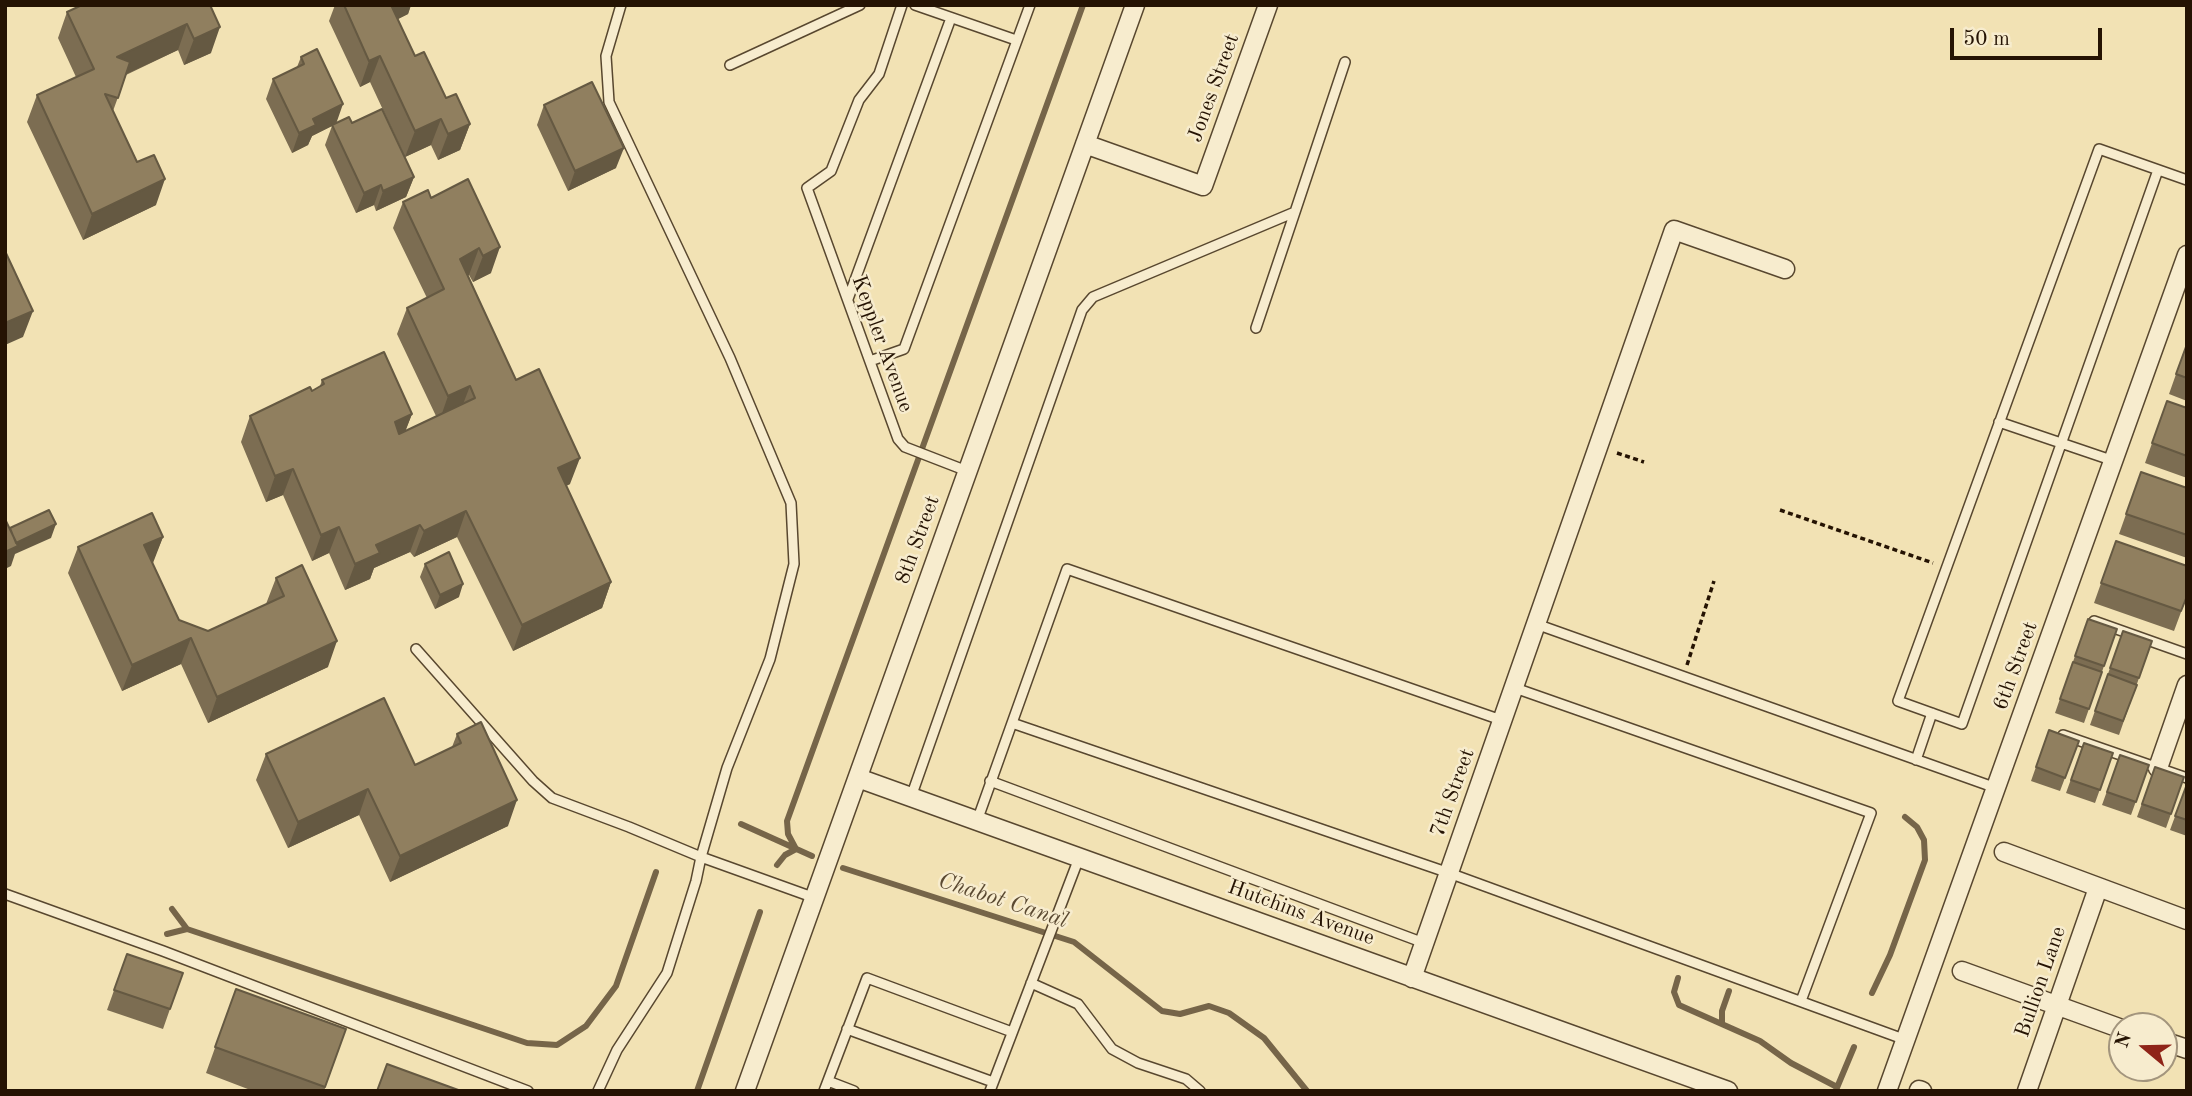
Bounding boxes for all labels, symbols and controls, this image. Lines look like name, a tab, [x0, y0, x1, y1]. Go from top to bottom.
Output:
scale bar	[1954, 14, 2106, 58]
text: 50 m	[1963, 29, 2010, 50]
street label: Jones Street	[1183, 30, 1245, 146]
street label: Keppler Avenue	[846, 272, 918, 416]
street label: 8th Street	[890, 492, 946, 588]
street label: 6th Street	[1988, 618, 2044, 714]
street label: 7th Street	[1425, 745, 1481, 841]
water label: Chabot Canal	[935, 867, 1071, 935]
street label: Hutchins Avenue	[1224, 875, 1378, 951]
street label: Bullion Lane	[2010, 923, 2072, 1041]
north arrow	[2108, 1012, 2178, 1082]
text: N	[2113, 1031, 2136, 1051]

